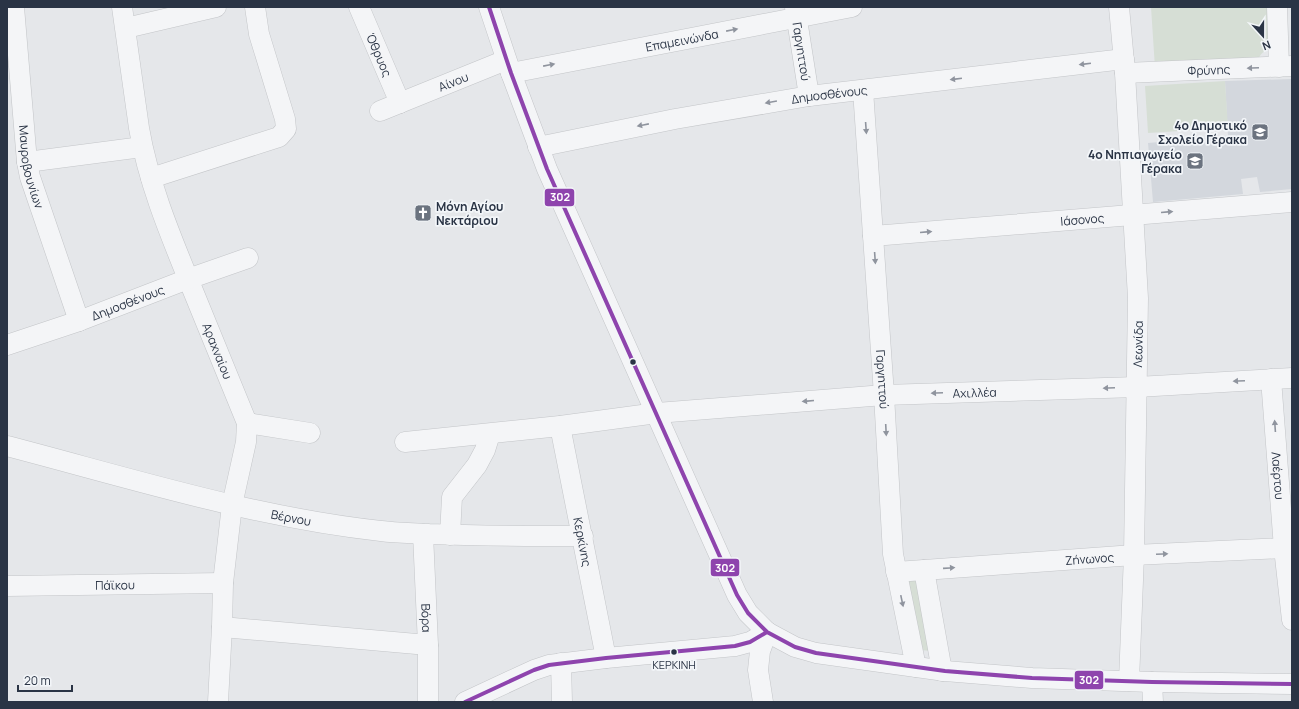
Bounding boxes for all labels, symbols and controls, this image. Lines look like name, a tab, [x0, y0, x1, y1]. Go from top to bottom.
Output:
north arrow	[1243, 16, 1283, 56]
street label: Γαργηττού	[789, 21, 815, 82]
street label: Επαμεινώνδα	[644, 25, 720, 55]
one-way arrow	[725, 26, 738, 32]
street label: Όθρυος	[363, 30, 396, 79]
text: N	[1260, 37, 1273, 54]
one-way arrow	[1079, 60, 1091, 67]
street label: Φρύνης	[1187, 60, 1231, 79]
one-way arrow	[543, 62, 555, 68]
one-way arrow	[1247, 64, 1259, 71]
street label: Αίνου	[436, 68, 471, 95]
one-way arrow	[950, 76, 962, 82]
street label: Δημοσθένους	[790, 81, 869, 107]
one-way arrow	[765, 99, 777, 105]
place label: 4ο Δημοτικό Σχολείο Γέρακα	[1158, 117, 1247, 148]
one-way arrow	[862, 122, 869, 135]
school or university icon: 4ο Δημοτικό Σχολείο Γέρακα	[1250, 122, 1270, 142]
one-way arrow	[637, 123, 650, 129]
street label: Μαυροβουνίων	[15, 124, 49, 211]
place label: 4ο Νηπιαγωγείο Γέρακα	[1088, 146, 1182, 177]
school or university icon: 4ο Νηπιαγωγείο Γέρακα	[1185, 151, 1205, 171]
line badge: 302	[544, 188, 575, 207]
text: 302	[550, 189, 570, 204]
place label: Μόνη Αγίου Νεκτάριου	[436, 198, 504, 229]
church icon: Μόνη Αγίου Νεκτάριου	[413, 203, 433, 223]
street label: Ιάσονος	[1060, 209, 1105, 229]
one-way arrow	[1161, 209, 1173, 216]
one-way arrow	[920, 228, 932, 235]
one-way arrow	[871, 252, 878, 264]
street label: Δημοσθένους	[89, 280, 167, 324]
street label: Αραχναίου	[199, 320, 237, 382]
street label: Λεωνίδα	[1129, 320, 1147, 368]
street label: Γαργηττού	[872, 349, 893, 409]
unlabelled marker	[628, 357, 638, 367]
one-way arrow	[1232, 378, 1245, 384]
street label: Αχιλλέα	[952, 383, 997, 401]
one-way arrow	[1103, 384, 1115, 391]
one-way arrow	[930, 390, 943, 396]
one-way arrow	[802, 398, 814, 405]
one-way arrow	[1271, 420, 1278, 432]
one-way arrow	[883, 424, 890, 436]
street label: Λαέρτου	[1268, 451, 1289, 500]
street label: Βέρνου	[270, 505, 312, 529]
street label: Κερκίνης	[570, 516, 596, 568]
street label: Ζήνωνος	[1064, 548, 1115, 568]
one-way arrow	[1156, 551, 1169, 557]
line badge: 302	[710, 558, 740, 577]
text: 302	[715, 560, 735, 575]
one-way arrow	[943, 565, 955, 572]
street label: Πάϊκου	[95, 576, 135, 593]
one-way arrow	[899, 595, 905, 607]
street label: Βόρα	[418, 603, 436, 633]
marker: ΚΕΡΚΙΝΗ	[669, 647, 679, 657]
place label: ΚΕΡΚΙΝΗ	[652, 657, 696, 672]
scale bar	[18, 667, 72, 693]
line badge: 302	[1074, 670, 1104, 690]
text: 20 m	[24, 672, 51, 689]
text: 302	[1079, 672, 1099, 687]

